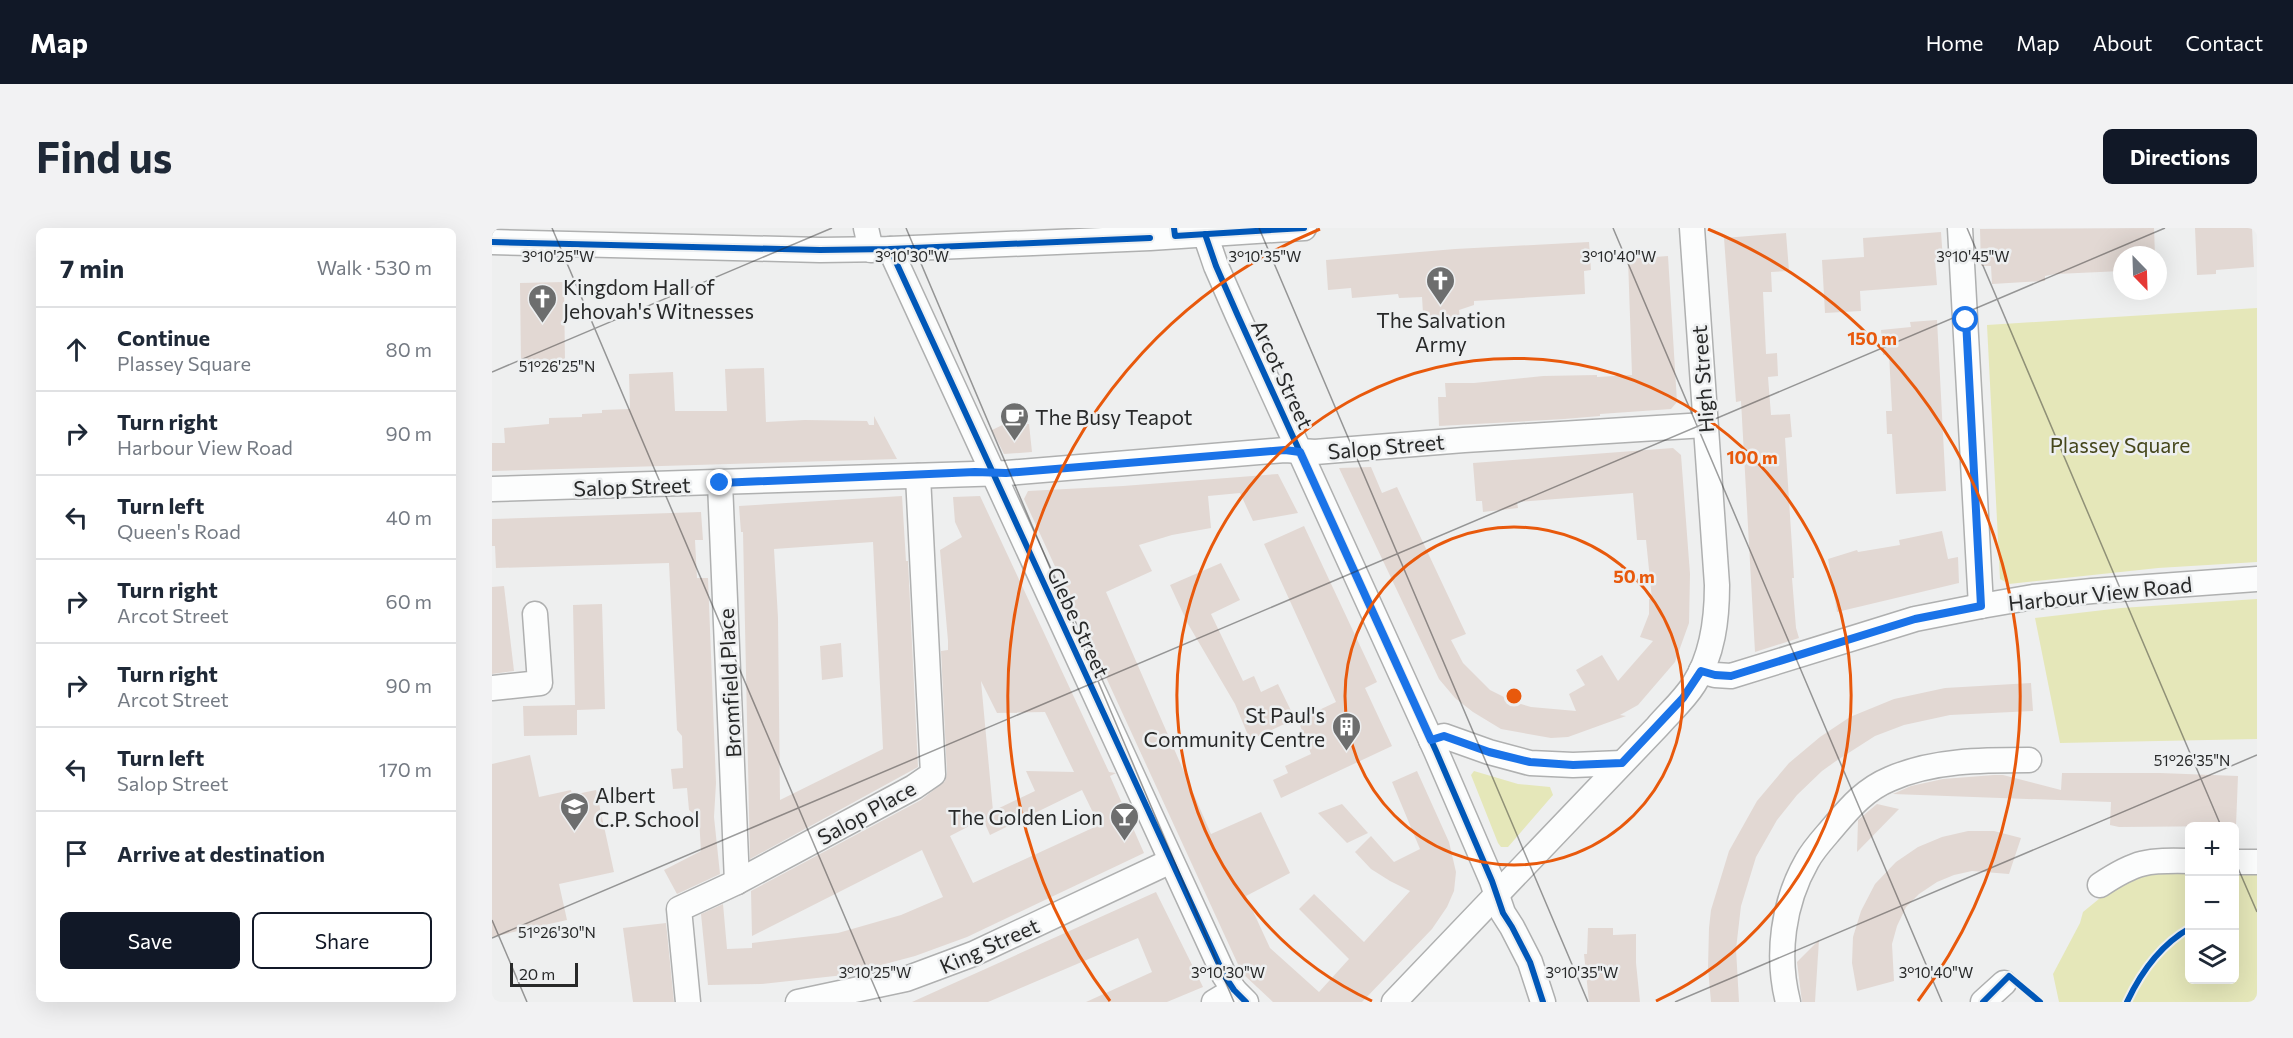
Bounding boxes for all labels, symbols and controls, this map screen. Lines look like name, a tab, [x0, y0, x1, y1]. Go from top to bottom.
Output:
text: Map	[30, 25, 88, 59]
text: Home	[1926, 30, 1983, 55]
text: Map	[2016, 30, 2060, 55]
text: About	[2093, 30, 2152, 55]
text: Contact	[2185, 30, 2263, 55]
button: Directions	[2103, 129, 2257, 184]
text: Find us	[36, 130, 172, 182]
north arrow	[2113, 246, 2167, 300]
text: 3°10'25"W	[522, 247, 594, 265]
text: 3°10'30"W	[875, 247, 949, 265]
text: 3°10'35"W	[1229, 247, 1301, 265]
text: 3°10'40"W	[1582, 247, 1656, 265]
text: 3°10'45"W	[1936, 247, 2010, 265]
text: 7 min	[60, 252, 124, 283]
text: Walk · 530 m	[317, 255, 432, 279]
church icon: The Salvation Army	[1425, 264, 1457, 306]
place label: Kingdom Hall of Jehovah's Witnesses	[563, 274, 754, 323]
church icon: Kingdom Hall of Jehovah's Witnesses	[526, 282, 558, 324]
route start	[1952, 306, 1978, 332]
place label: The Salvation Army	[1376, 307, 1506, 356]
street label: Arcot Street	[1247, 316, 1319, 432]
text: Continue	[117, 324, 210, 351]
street label: High Street	[1686, 324, 1718, 434]
text: 150 m	[1847, 327, 1897, 349]
icon: ahead	[60, 333, 93, 366]
text: 80 m	[386, 337, 432, 361]
text: Plassey Square	[117, 351, 251, 375]
text: 51°26'25"N	[519, 357, 595, 375]
cafe icon: The Busy Teapot	[998, 400, 1030, 442]
place label: The Busy Teapot	[1035, 404, 1192, 429]
text: Turn right	[117, 408, 218, 435]
icon: right	[60, 417, 93, 450]
text: 90 m	[386, 421, 432, 445]
street label: Salop Street	[1327, 428, 1445, 464]
park label: Plassey Square	[2050, 432, 2190, 457]
text: Harbour View Road	[117, 435, 293, 459]
text: 100 m	[1726, 446, 1778, 468]
route end	[706, 469, 732, 495]
street label: Salop Street	[573, 471, 691, 501]
text: Turn left	[117, 492, 204, 519]
icon: left	[60, 501, 93, 534]
text: 40 m	[386, 505, 432, 529]
text: Queen's Road	[117, 519, 241, 543]
street label: Glebe Street	[1043, 563, 1115, 681]
text: 50 m	[1613, 565, 1655, 587]
street label: Harbour View Road	[2007, 571, 2193, 615]
text: Turn right	[117, 576, 218, 603]
icon: right	[60, 585, 93, 618]
text: 60 m	[386, 589, 432, 613]
text: Arcot Street	[117, 603, 229, 627]
street label: Bromfield Place	[713, 608, 745, 758]
text: Turn right	[117, 660, 218, 687]
icon: right	[60, 669, 93, 702]
text: 90 m	[386, 673, 432, 697]
centre of rings	[1504, 686, 1524, 706]
text: Arcot Street	[117, 687, 229, 711]
place label: St Paul's Community Centre	[1144, 702, 1325, 751]
building icon: St Paul's Community Centre	[1330, 710, 1362, 752]
text: Turn left	[117, 744, 204, 771]
text: 51°26'35"N	[2154, 751, 2230, 769]
icon: left	[60, 753, 93, 786]
text: 170 m	[379, 757, 432, 781]
text: Salop Street	[117, 771, 228, 795]
street label: Salop Place	[812, 775, 920, 849]
place label: Albert C.P. School	[595, 782, 700, 831]
school or university icon: Albert C.P. School	[558, 790, 590, 832]
bar icon: The Golden Lion	[1108, 800, 1140, 842]
place label: The Golden Lion	[948, 804, 1103, 829]
map controls	[2185, 822, 2239, 984]
button: +	[2185, 822, 2239, 876]
icon: arrive	[60, 837, 93, 870]
text: Arrive at destination	[117, 840, 325, 867]
button: −	[2185, 876, 2239, 930]
button: Save	[60, 912, 240, 969]
button: Share	[252, 912, 432, 969]
street label: King Street	[935, 912, 1043, 978]
text: 51°26'30"N	[518, 923, 596, 941]
button: layers	[2185, 930, 2239, 984]
scale bar	[510, 960, 578, 988]
text: 3°10'25"W	[839, 963, 911, 981]
text: 3°10'30"W	[1191, 963, 1265, 981]
text: 3°10'35"W	[1546, 963, 1618, 981]
text: 3°10'40"W	[1899, 963, 1973, 981]
text: 20 m	[519, 964, 555, 983]

